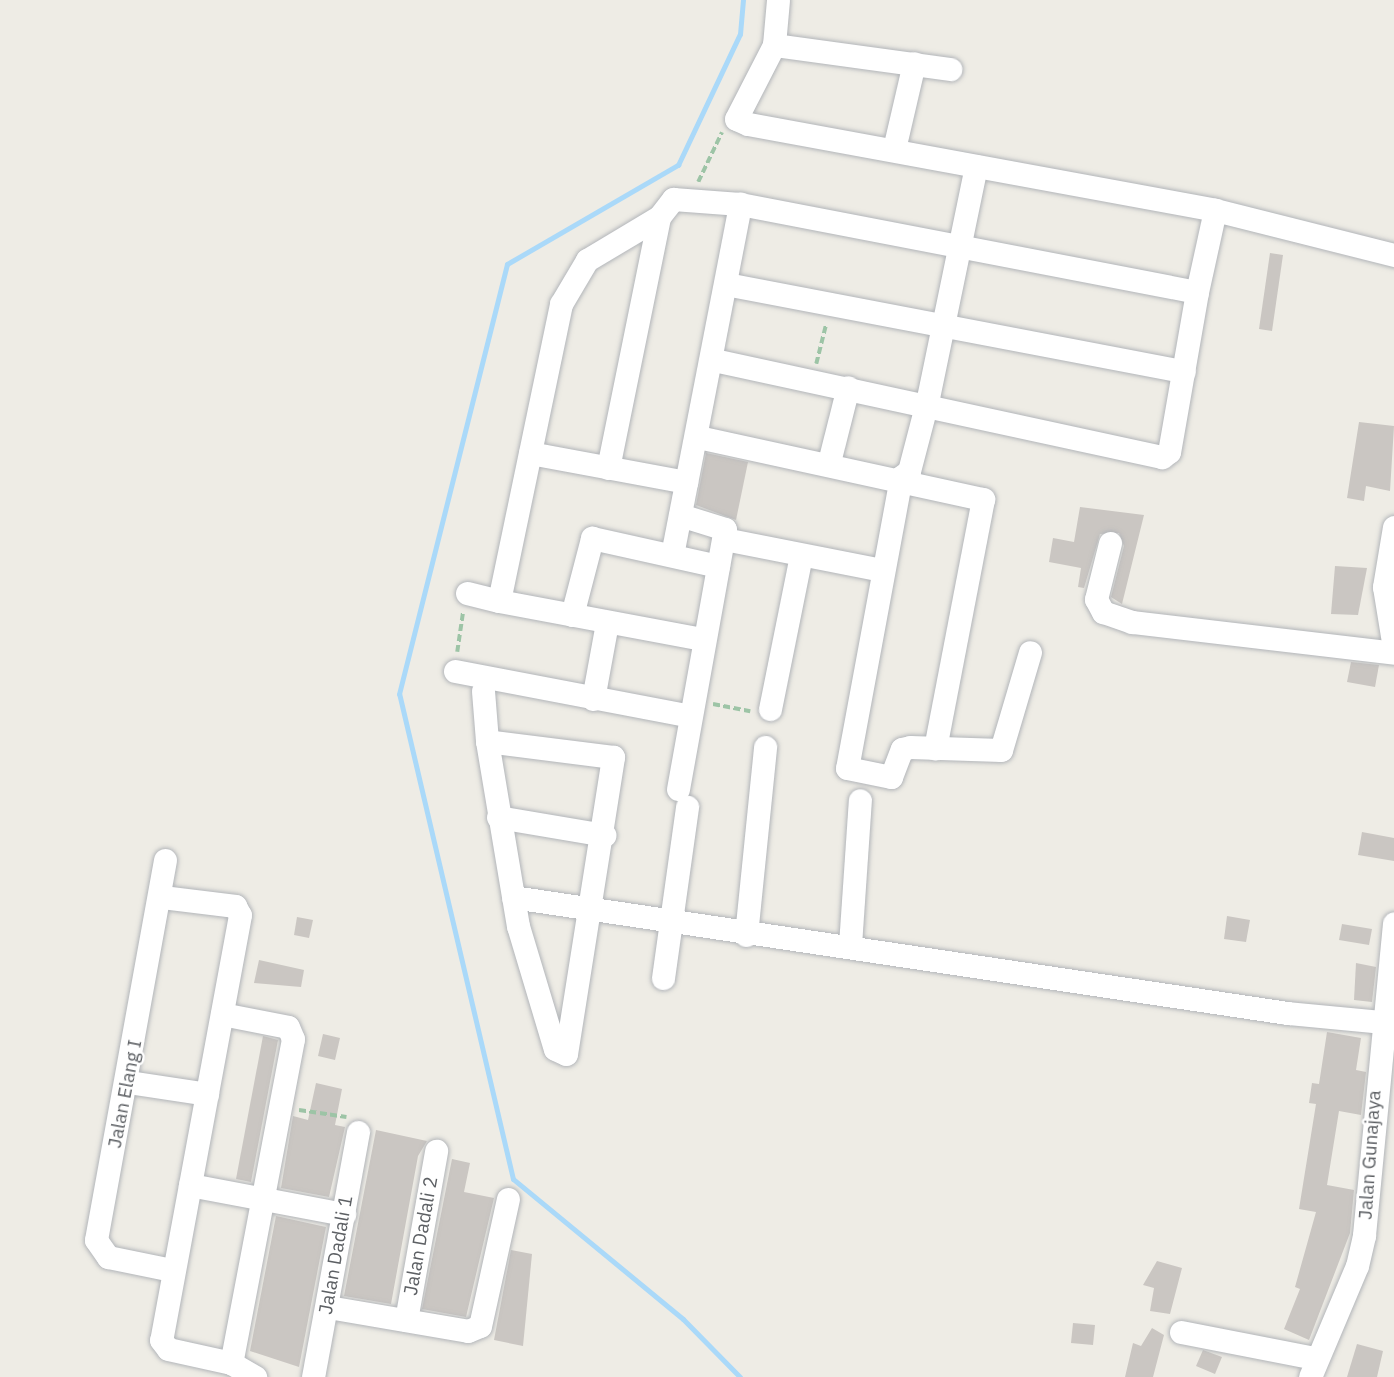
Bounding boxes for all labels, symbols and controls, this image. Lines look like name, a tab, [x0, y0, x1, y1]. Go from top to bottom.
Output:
street label: Jalan Elang I	[103, 1038, 147, 1150]
street label: Jalan Gunajaya	[1354, 1090, 1386, 1220]
street label: Jalan Dadali 2	[399, 1175, 443, 1297]
street label: Jalan Dadali 1	[314, 1194, 358, 1316]

